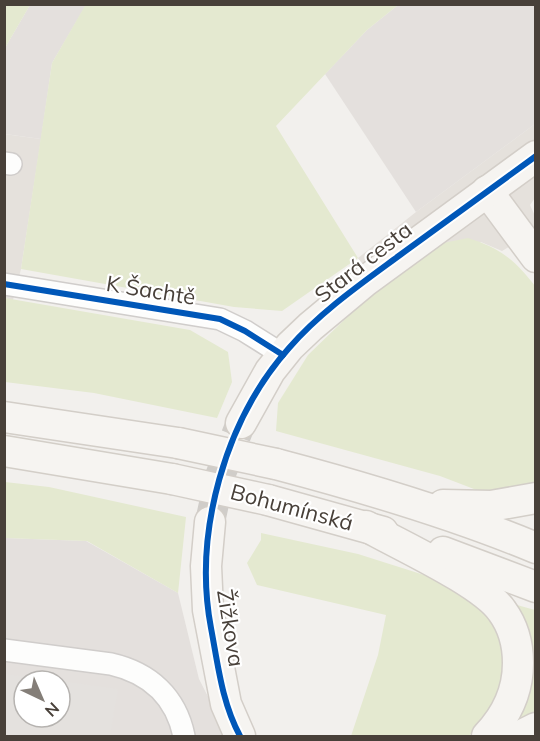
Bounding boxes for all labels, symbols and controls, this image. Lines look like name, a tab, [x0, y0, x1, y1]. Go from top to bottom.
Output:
street label: Stará cesta	[309, 215, 417, 309]
street label: K Šachtě	[104, 269, 198, 311]
street label: Bohumínská	[228, 477, 356, 537]
street label: Žižkova	[211, 587, 251, 669]
north arrow	[12, 669, 72, 729]
text: N	[41, 698, 64, 721]

